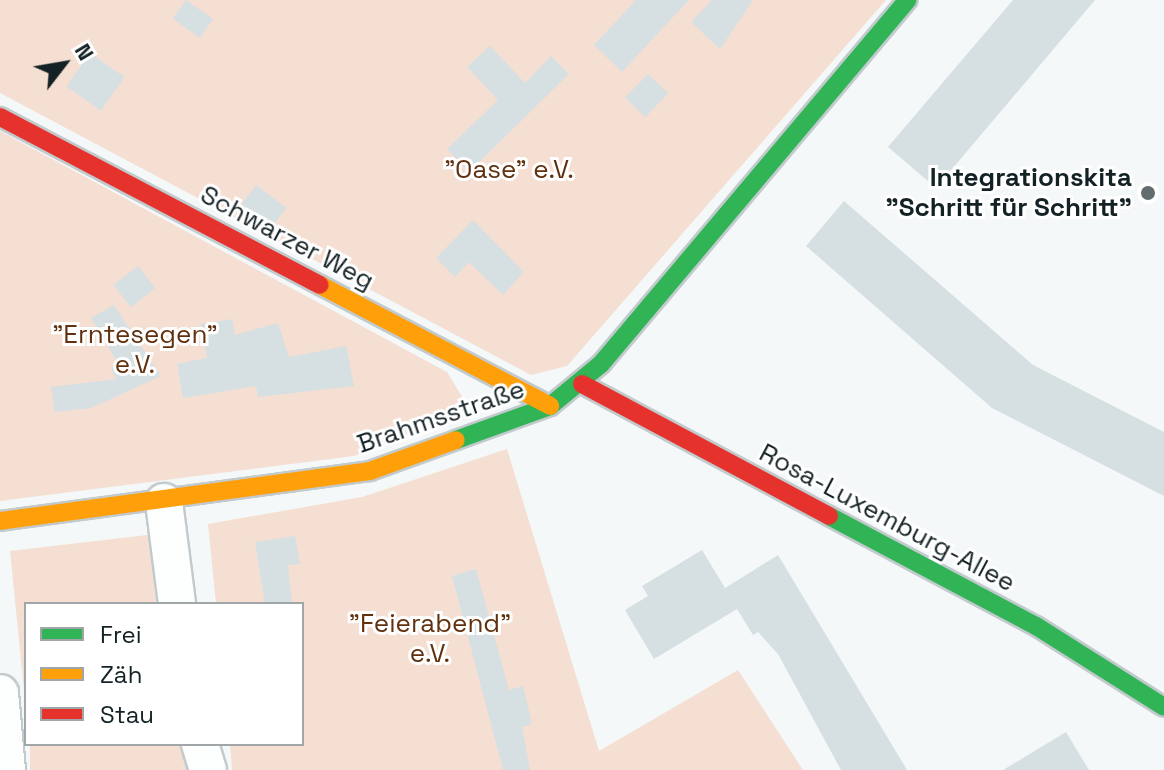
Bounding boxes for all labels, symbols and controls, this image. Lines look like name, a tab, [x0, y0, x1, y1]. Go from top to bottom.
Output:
north arrow	[24, 24, 104, 104]
text: N	[69, 38, 100, 65]
park label: "Oase" e.V.	[444, 154, 574, 186]
place label: Integrationskita "Schritt für Schritt"	[885, 162, 1132, 224]
street label: Schwarzer Weg	[195, 179, 379, 297]
marker: Integrationskita "Schritt für Schritt"	[1139, 184, 1157, 202]
park label: "Erntesegen" e.V.	[52, 319, 218, 380]
street label: Brahmsstraße	[353, 374, 529, 460]
street label: Rosa-Luxemburg-Allee	[754, 437, 1020, 599]
legend	[24, 602, 304, 746]
park label: "Feierabend" e.V.	[349, 608, 511, 670]
text: Frei	[100, 619, 142, 650]
text: Zäh	[100, 659, 142, 690]
text: Stau	[100, 699, 154, 730]

